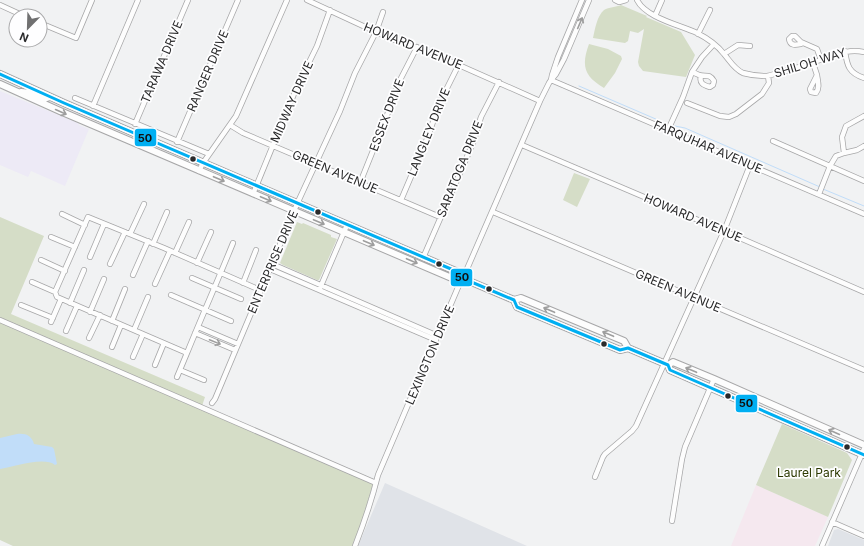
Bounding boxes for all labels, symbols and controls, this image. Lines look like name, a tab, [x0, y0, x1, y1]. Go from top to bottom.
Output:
north arrow	[8, 8, 48, 48]
one-way arrow	[576, 17, 584, 29]
street label: TARAWA DRIVE	[137, 18, 186, 105]
street label: HOWARD AVENUE	[362, 19, 465, 72]
street label: RANGER DRIVE	[184, 28, 232, 114]
text: N	[17, 29, 31, 45]
street label: SHILOH WAY	[772, 44, 848, 81]
street label: MIDWAY DRIVE	[267, 59, 316, 145]
street label: ESSEX DRIVE	[366, 76, 407, 153]
street label: LANGLEY DRIVE	[404, 86, 453, 178]
one-way arrow	[55, 108, 67, 116]
street label: FARQUHAR AVENUE	[652, 117, 765, 176]
street label: SARATOGA DRIVE	[433, 118, 486, 219]
line badge: 50	[134, 128, 157, 147]
text: 50	[138, 131, 152, 145]
street label: GREEN AVENUE	[290, 147, 380, 196]
unlabelled marker	[188, 154, 198, 164]
one-way arrow	[212, 176, 224, 183]
street label: HOWARD AVENUE	[642, 190, 745, 245]
one-way arrow	[259, 196, 271, 203]
unlabelled marker	[313, 207, 323, 217]
street label: ENTERPRISE DRIVE	[244, 208, 301, 316]
one-way arrow	[313, 219, 325, 226]
one-way arrow	[363, 240, 375, 248]
one-way arrow	[405, 258, 417, 266]
unlabelled marker	[434, 259, 444, 269]
street label: GREEN AVENUE	[633, 266, 723, 315]
line badge: 50	[450, 268, 473, 287]
text: 50	[455, 270, 469, 284]
unlabelled marker	[484, 284, 494, 294]
street label: LEXINGTON DRIVE	[402, 303, 457, 407]
one-way arrow	[544, 306, 556, 313]
one-way arrow	[602, 330, 614, 338]
one-way arrow	[209, 338, 221, 346]
unlabelled marker	[599, 339, 609, 349]
one-way arrow	[685, 365, 697, 373]
unlabelled marker	[723, 391, 733, 401]
line badge: 50	[735, 394, 758, 413]
text: 50	[739, 396, 753, 410]
one-way arrow	[828, 428, 840, 435]
unlabelled marker	[842, 442, 852, 452]
park label: Laurel Park	[777, 465, 841, 480]

